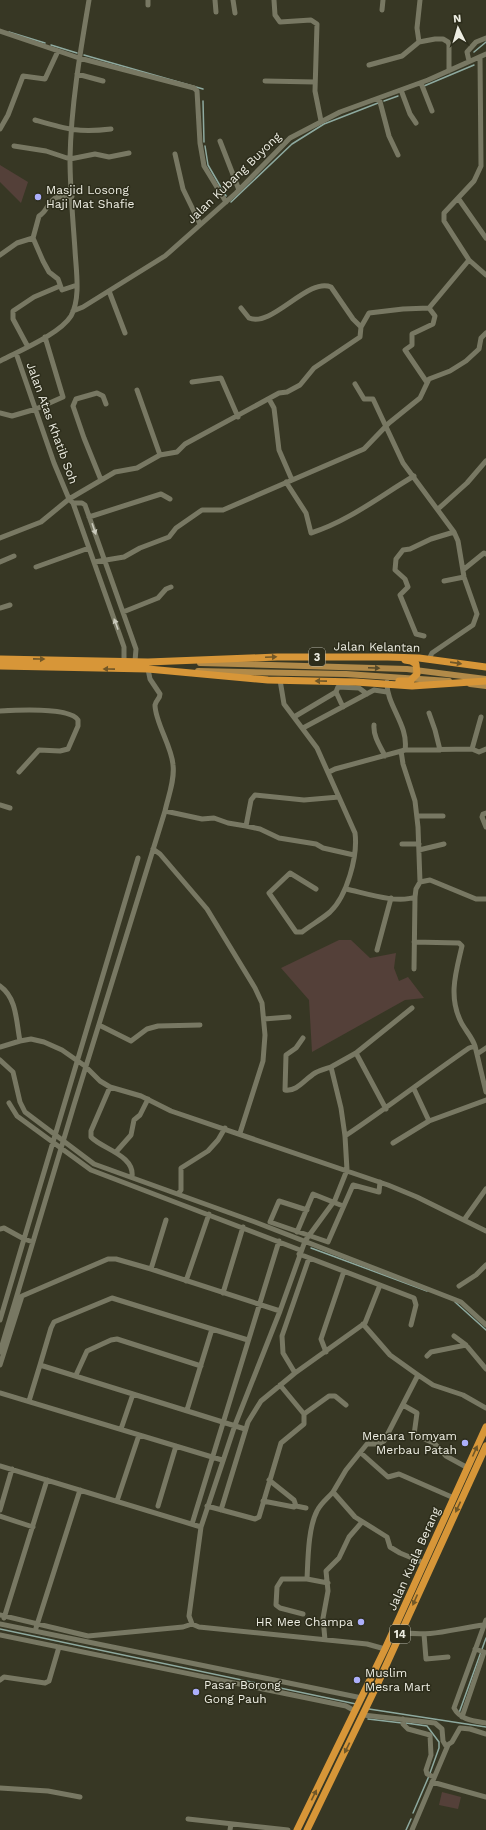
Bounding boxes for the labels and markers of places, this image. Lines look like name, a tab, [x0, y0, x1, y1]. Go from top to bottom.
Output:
place label: Masjid Losong Haji Mat Shafie	[46, 183, 135, 211]
marker: Masjid Losong Haji Mat Shafie	[33, 192, 43, 202]
place label: Menara Tomyam Merbau Patah	[362, 1429, 457, 1457]
marker: Menara Tomyam Merbau Patah	[460, 1438, 470, 1448]
place label: HR Mee Champa	[256, 1615, 353, 1629]
marker: HR Mee Champa	[356, 1617, 366, 1627]
place label: Muslim Mesra Mart	[365, 1666, 430, 1694]
marker: Muslim Mesra Mart	[352, 1675, 362, 1685]
place label: Pasar Borong Gong Pauh	[204, 1678, 281, 1706]
marker: Pasar Borong Gong Pauh	[191, 1687, 201, 1697]

